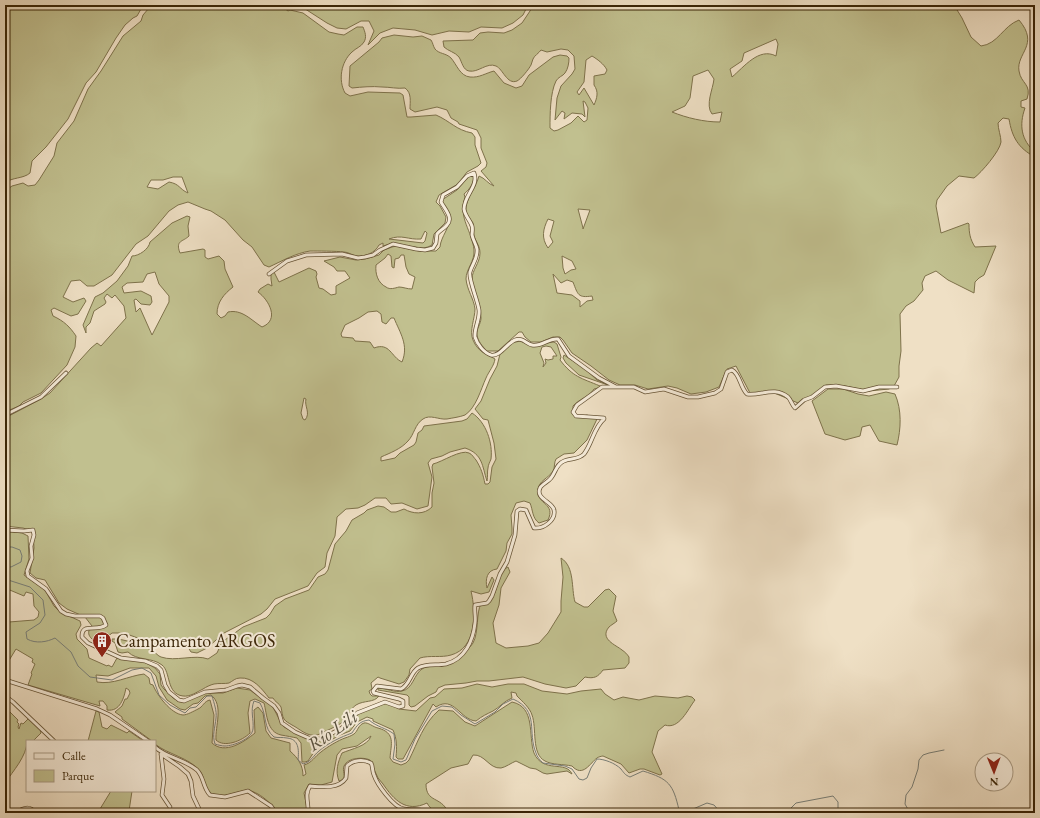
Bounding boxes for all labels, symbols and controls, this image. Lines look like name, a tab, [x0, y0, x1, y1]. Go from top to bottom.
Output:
place label: Campamento ARGOS	[116, 629, 275, 652]
building icon: Campamento ARGOS	[91, 630, 113, 658]
water label: Río Lili	[302, 703, 364, 757]
legend	[26, 740, 156, 792]
text: Calle	[62, 748, 86, 764]
north arrow	[974, 752, 1014, 792]
text: Parque	[62, 768, 94, 784]
text: N	[990, 775, 999, 789]

